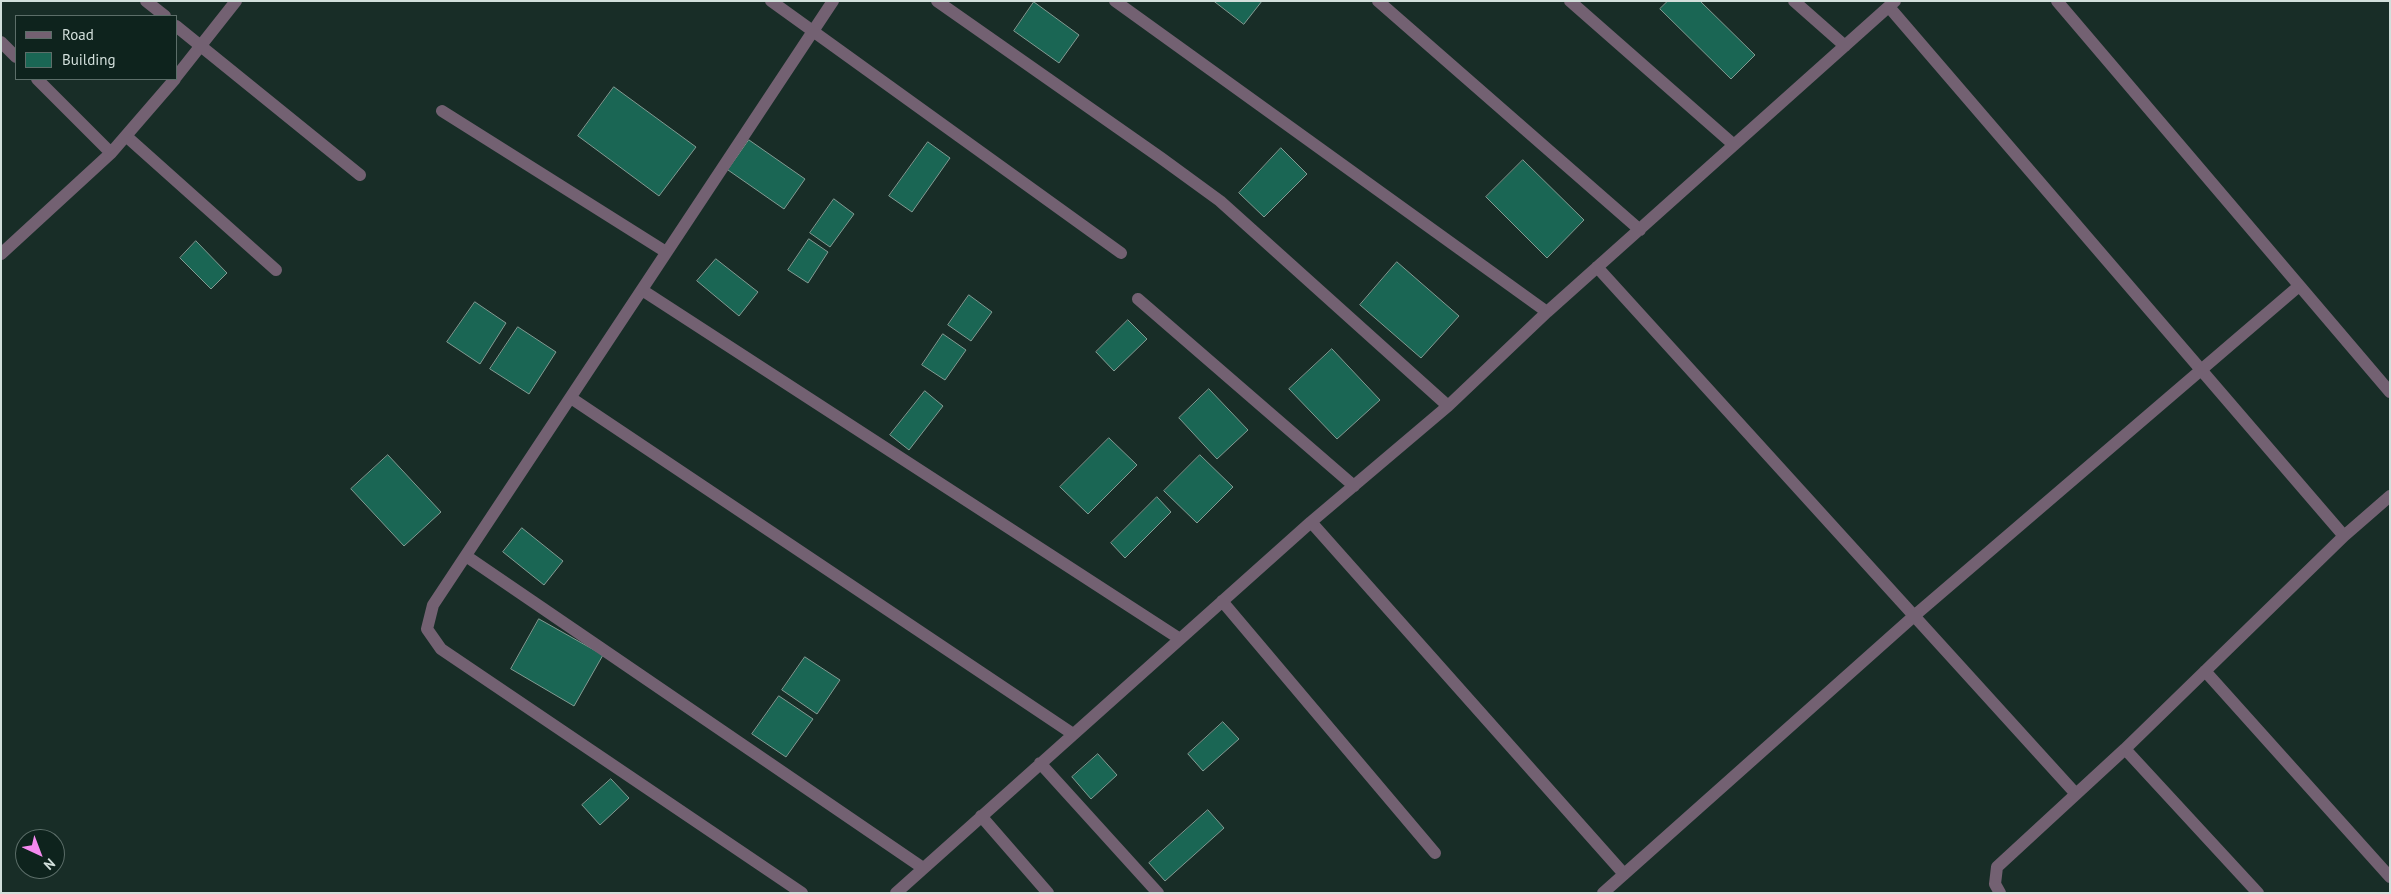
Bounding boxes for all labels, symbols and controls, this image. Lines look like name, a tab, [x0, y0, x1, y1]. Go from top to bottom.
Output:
legend	[15, 15, 178, 80]
text: Road	[62, 25, 94, 44]
text: Building	[62, 50, 116, 69]
north arrow	[15, 829, 65, 879]
text: N	[40, 855, 59, 874]

